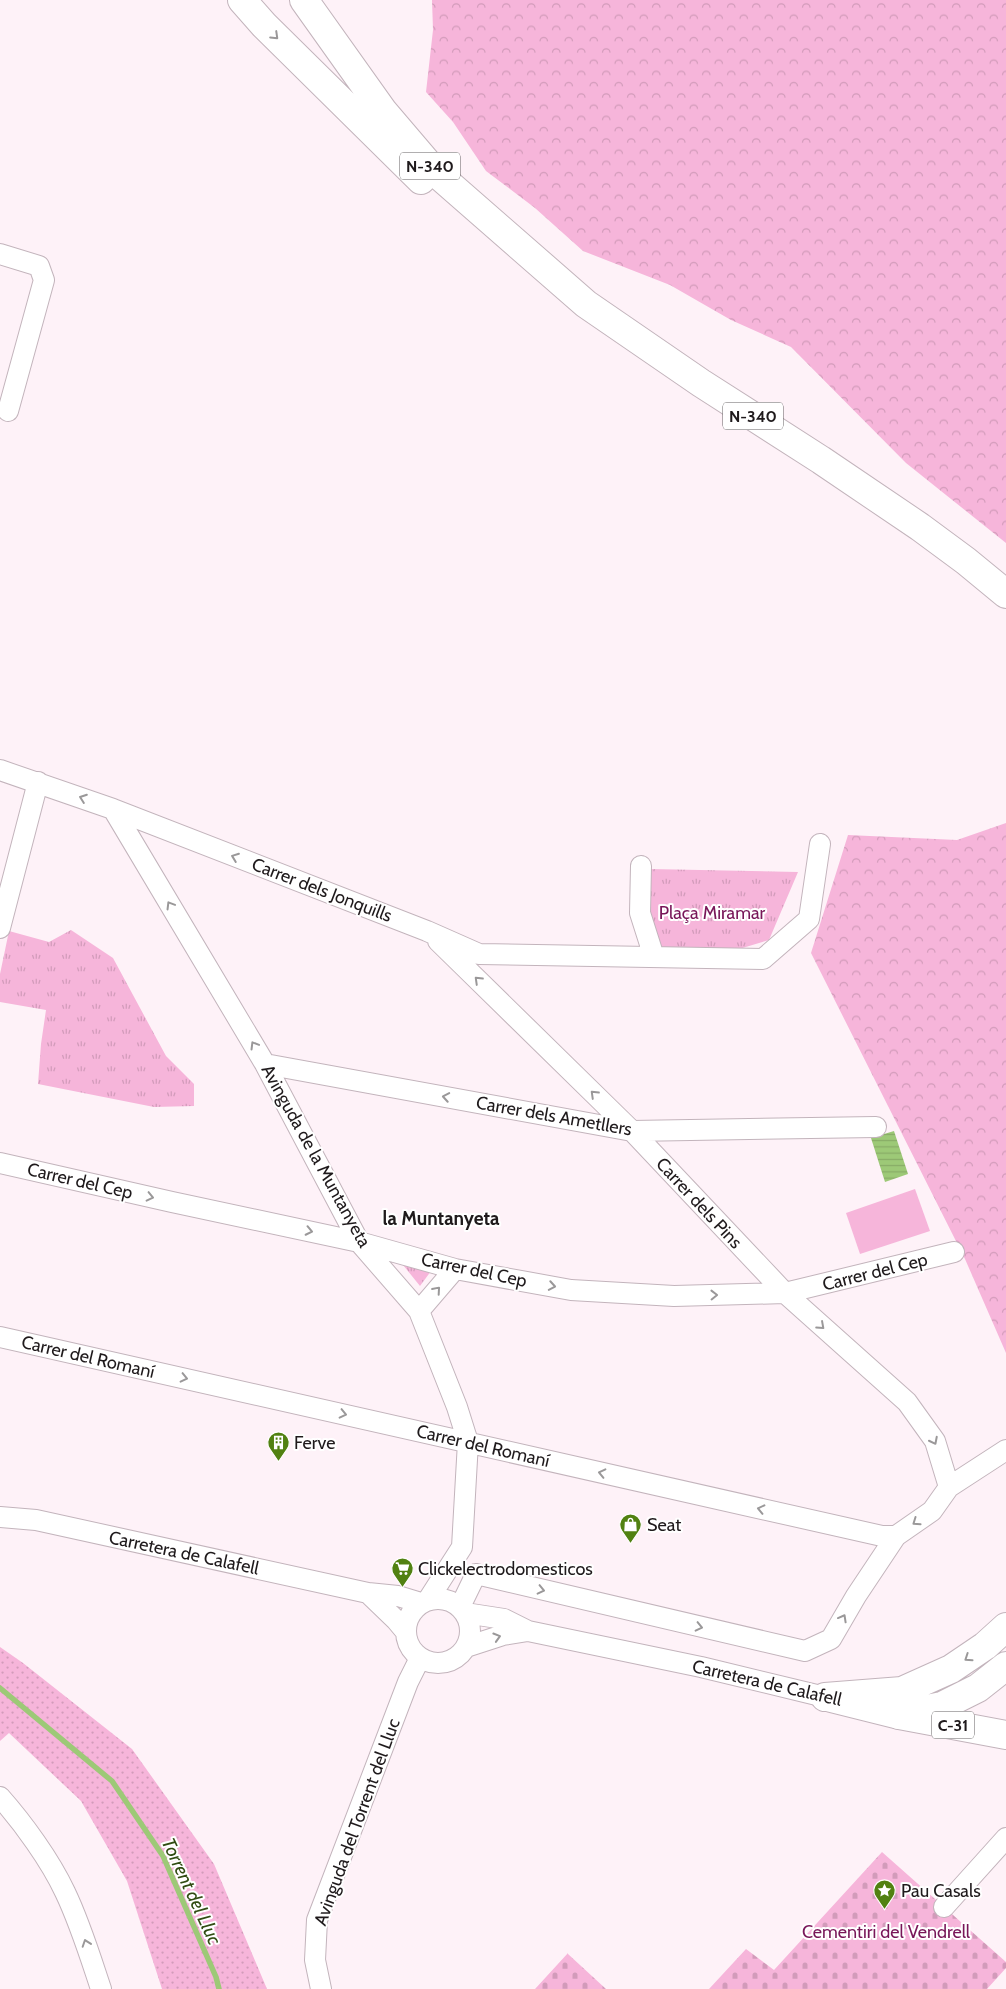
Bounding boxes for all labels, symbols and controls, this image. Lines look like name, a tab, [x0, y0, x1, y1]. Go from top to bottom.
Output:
one-way arrow	[269, 30, 278, 39]
road number: N-340	[400, 153, 460, 180]
road number: N-340	[723, 402, 783, 430]
one-way arrow	[80, 794, 88, 804]
one-way arrow	[231, 852, 240, 863]
street label: Carrer dels Jonquills	[249, 853, 395, 927]
one-way arrow	[167, 902, 177, 911]
park label: Plaça Miramar	[659, 902, 766, 924]
one-way arrow	[474, 977, 483, 986]
one-way arrow	[250, 1041, 260, 1050]
street label: Avinguda de la Muntanyeta	[257, 1061, 376, 1252]
street label: Carrer dels Ametllers	[474, 1091, 634, 1141]
one-way arrow	[590, 1091, 599, 1100]
one-way arrow	[442, 1092, 450, 1103]
street label: Carrer dels Pins	[651, 1153, 747, 1253]
street label: Carrer del Cep	[25, 1158, 135, 1204]
one-way arrow	[145, 1191, 154, 1202]
district label: la Muntanyeta	[382, 1207, 500, 1230]
one-way arrow	[304, 1225, 313, 1236]
street label: Carrer del Cep	[419, 1248, 529, 1292]
street label: Carrer del Cep	[820, 1248, 930, 1296]
one-way arrow	[548, 1281, 557, 1291]
one-way arrow	[431, 1286, 440, 1295]
one-way arrow	[711, 1290, 719, 1300]
one-way arrow	[816, 1320, 825, 1329]
street label: Carrer del Romaní	[19, 1331, 157, 1383]
one-way arrow	[180, 1372, 189, 1383]
one-way arrow	[338, 1408, 347, 1419]
street label: Carrer del Romaní	[414, 1420, 552, 1472]
building icon: Ferve	[266, 1431, 290, 1462]
place label: Ferve	[294, 1432, 335, 1454]
one-way arrow	[927, 1436, 937, 1445]
one-way arrow	[598, 1468, 607, 1479]
one-way arrow	[756, 1504, 765, 1515]
shop icon: Seat	[619, 1513, 643, 1544]
place label: Seat	[647, 1514, 681, 1536]
one-way arrow	[912, 1516, 922, 1525]
street label: Carretera de Calafell	[107, 1526, 262, 1580]
supermarket icon: Clickelectrodomesticos	[390, 1557, 414, 1588]
place label: Clickelectrodomesticos	[418, 1558, 593, 1580]
one-way arrow	[536, 1584, 545, 1595]
one-way arrow	[837, 1614, 847, 1623]
one-way arrow	[694, 1621, 703, 1632]
one-way arrow	[492, 1633, 500, 1643]
one-way arrow	[964, 1651, 973, 1661]
street label: Carretera de Calafell	[690, 1655, 845, 1711]
road number: C-31	[932, 1712, 974, 1738]
street label: Avinguda del Torrent del Lluc	[309, 1716, 405, 1928]
water label: Torrent del Lluc	[157, 1834, 227, 1949]
place icon: Pau Casals	[873, 1879, 897, 1910]
place label: Pau Casals	[901, 1880, 981, 1902]
park label: Cementiri del Vendrell	[802, 1921, 971, 1943]
one-way arrow	[82, 1939, 92, 1948]

